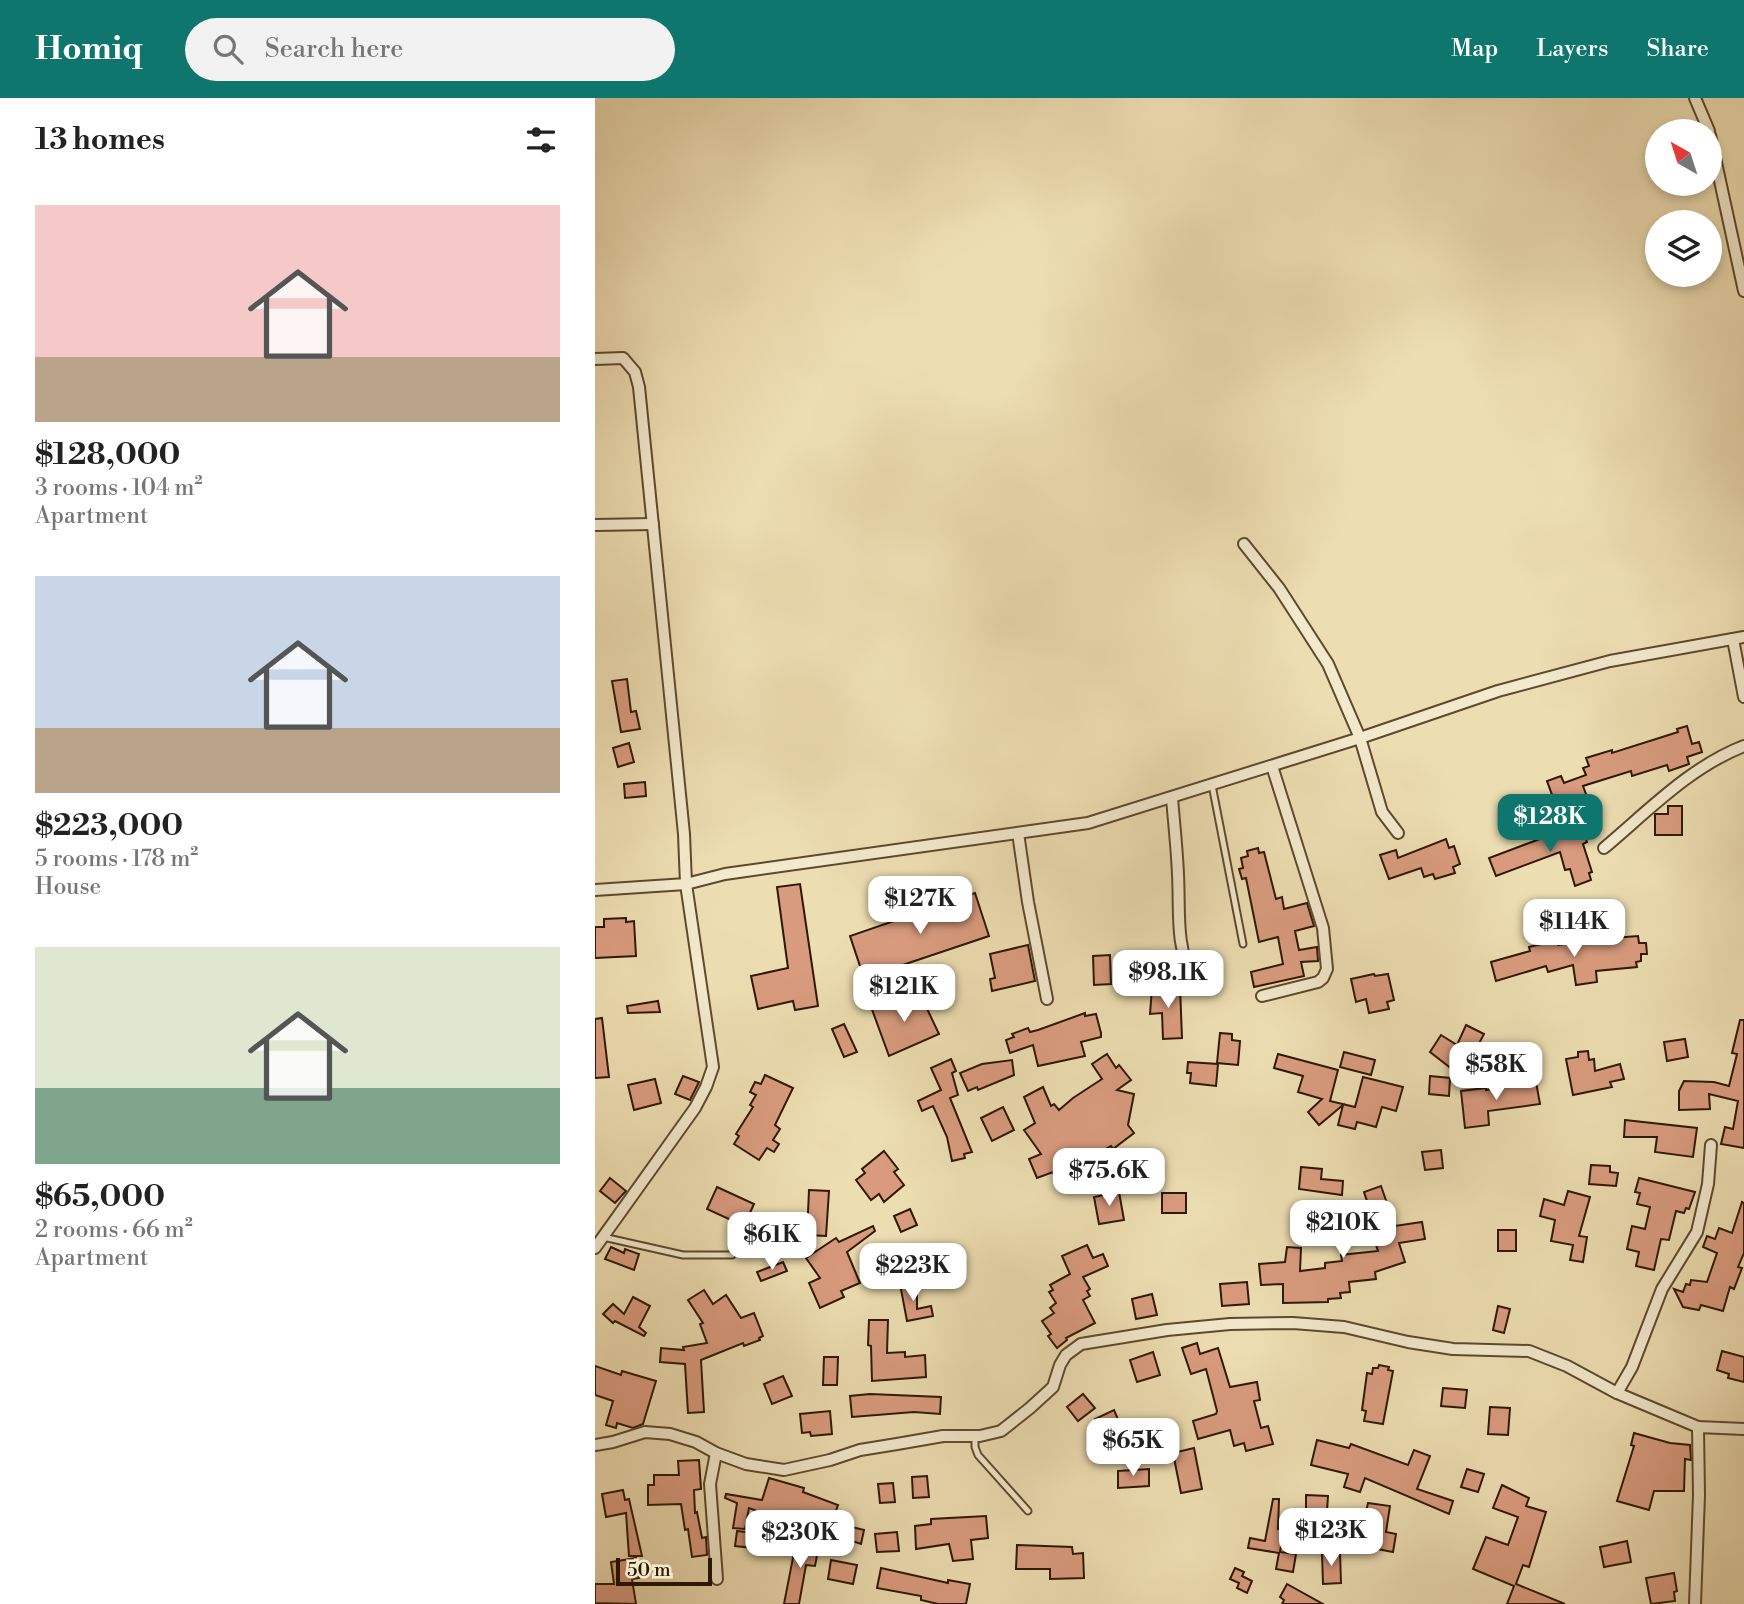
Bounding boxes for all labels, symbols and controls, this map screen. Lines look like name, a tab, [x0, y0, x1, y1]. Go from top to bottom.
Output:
search box	[185, 18, 675, 81]
text: Homiq	[35, 29, 143, 70]
icon: search	[209, 30, 247, 68]
text: Search here	[265, 33, 403, 65]
text: Map	[1451, 34, 1498, 64]
text: Layers	[1536, 34, 1608, 64]
text: Share	[1646, 34, 1709, 64]
north arrow	[1645, 119, 1722, 196]
map controls	[1645, 119, 1722, 287]
text: 13 homes	[35, 121, 165, 159]
icon: filters	[522, 121, 560, 159]
button: layers	[1645, 210, 1722, 287]
icon: home	[235, 251, 361, 377]
text: $128,000	[35, 436, 180, 474]
text: 3 rooms · 104 m²	[35, 474, 203, 502]
text: Apartment	[35, 502, 148, 530]
icon: home	[235, 622, 361, 748]
pin: $128K	[1501, 794, 1599, 854]
text: $128K	[1514, 803, 1586, 831]
text: $223,000	[35, 807, 183, 845]
text: 5 rooms · 178 m²	[35, 845, 198, 873]
text: House	[35, 873, 101, 901]
pin: $127K	[871, 876, 969, 936]
text: $127K	[884, 885, 956, 913]
pin: $114K	[1525, 900, 1623, 959]
text: $114K	[1539, 908, 1609, 936]
pin: $98.1K	[1111, 950, 1225, 1010]
text: $98.1K	[1129, 959, 1207, 987]
pin: $121K	[855, 964, 953, 1024]
text: $121K	[869, 973, 939, 1001]
icon: home	[235, 993, 361, 1119]
pin: $58K	[1455, 1042, 1537, 1102]
text: $58K	[1465, 1051, 1527, 1079]
pin: $75.6K	[1052, 1148, 1166, 1208]
text: $75.6K	[1069, 1157, 1149, 1185]
text: $65,000	[35, 1178, 165, 1216]
pin: $210K	[1294, 1200, 1392, 1260]
text: $210K	[1306, 1209, 1380, 1237]
pin: $61K	[731, 1212, 813, 1272]
text: 2 rooms · 66 m²	[35, 1216, 193, 1244]
text: $61K	[743, 1221, 801, 1249]
text: Apartment	[35, 1244, 148, 1272]
pin: $223K	[864, 1244, 962, 1303]
text: $223K	[876, 1252, 950, 1280]
pin: $65K	[1092, 1418, 1174, 1478]
text: $65K	[1102, 1427, 1164, 1455]
pin: $123K	[1282, 1508, 1380, 1568]
pin: $230K	[751, 1510, 849, 1570]
text: $123K	[1295, 1517, 1367, 1545]
text: $230K	[761, 1519, 839, 1547]
scale bar	[616, 1555, 712, 1587]
text: 50 m	[627, 1558, 671, 1582]

